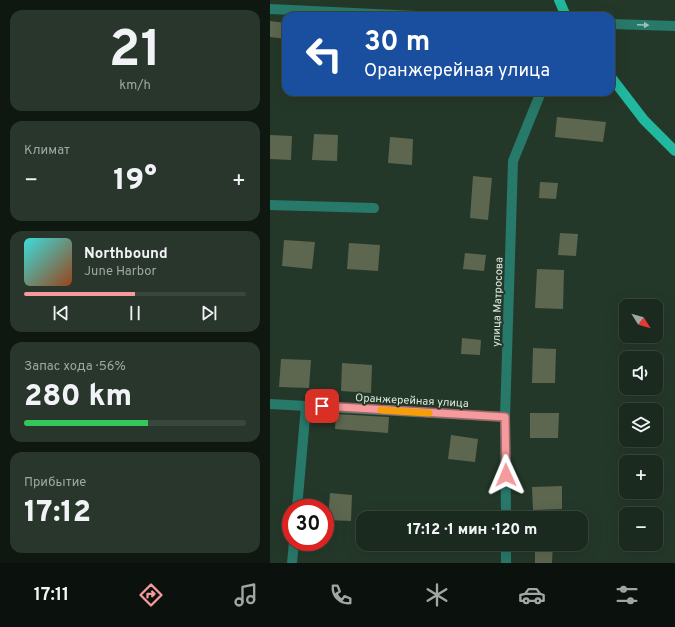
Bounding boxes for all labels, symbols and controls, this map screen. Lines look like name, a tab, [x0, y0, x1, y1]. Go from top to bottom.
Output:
text: 21	[109, 19, 161, 85]
one-way arrow	[637, 22, 650, 28]
text: 30 m	[364, 25, 430, 61]
icon: left	[298, 28, 350, 80]
text: Оранжерейная улица	[364, 60, 550, 83]
text: km/h	[119, 78, 151, 94]
text: Климат	[24, 143, 70, 159]
text: 19°	[113, 163, 157, 200]
text: −	[24, 168, 38, 195]
text: +	[232, 168, 246, 195]
text: Northbound	[84, 245, 168, 264]
street label: улица Матросова	[489, 257, 507, 347]
text: June Harbor	[84, 264, 157, 280]
north arrow	[619, 299, 663, 343]
map controls	[619, 299, 663, 551]
icon: previous	[50, 302, 72, 324]
icon: pause	[124, 302, 146, 324]
icon: next	[198, 302, 220, 324]
button: sound	[619, 351, 663, 395]
text: Запас хода · 56%	[24, 359, 126, 375]
text: 280 km	[24, 379, 132, 416]
pin	[305, 389, 339, 423]
street label: Оранжерейная улица	[355, 391, 469, 411]
icon: arrive	[311, 395, 333, 417]
button: layers	[619, 403, 663, 447]
position arrow	[485, 454, 527, 496]
button: +	[619, 455, 663, 499]
text: Прибытие	[24, 475, 86, 491]
text: 17:12	[24, 495, 91, 532]
speed limit sign: 30	[282, 499, 334, 551]
button: −	[619, 507, 663, 551]
text: 17:12 · 1 мин · 120 m	[407, 521, 537, 540]
icon: directions	[137, 581, 165, 609]
icon: music	[232, 581, 260, 609]
icon: phone	[327, 581, 355, 609]
icon: climate	[423, 581, 451, 609]
icon: car	[518, 581, 546, 609]
icon: filters	[613, 581, 641, 609]
text: 17:11	[34, 584, 69, 607]

